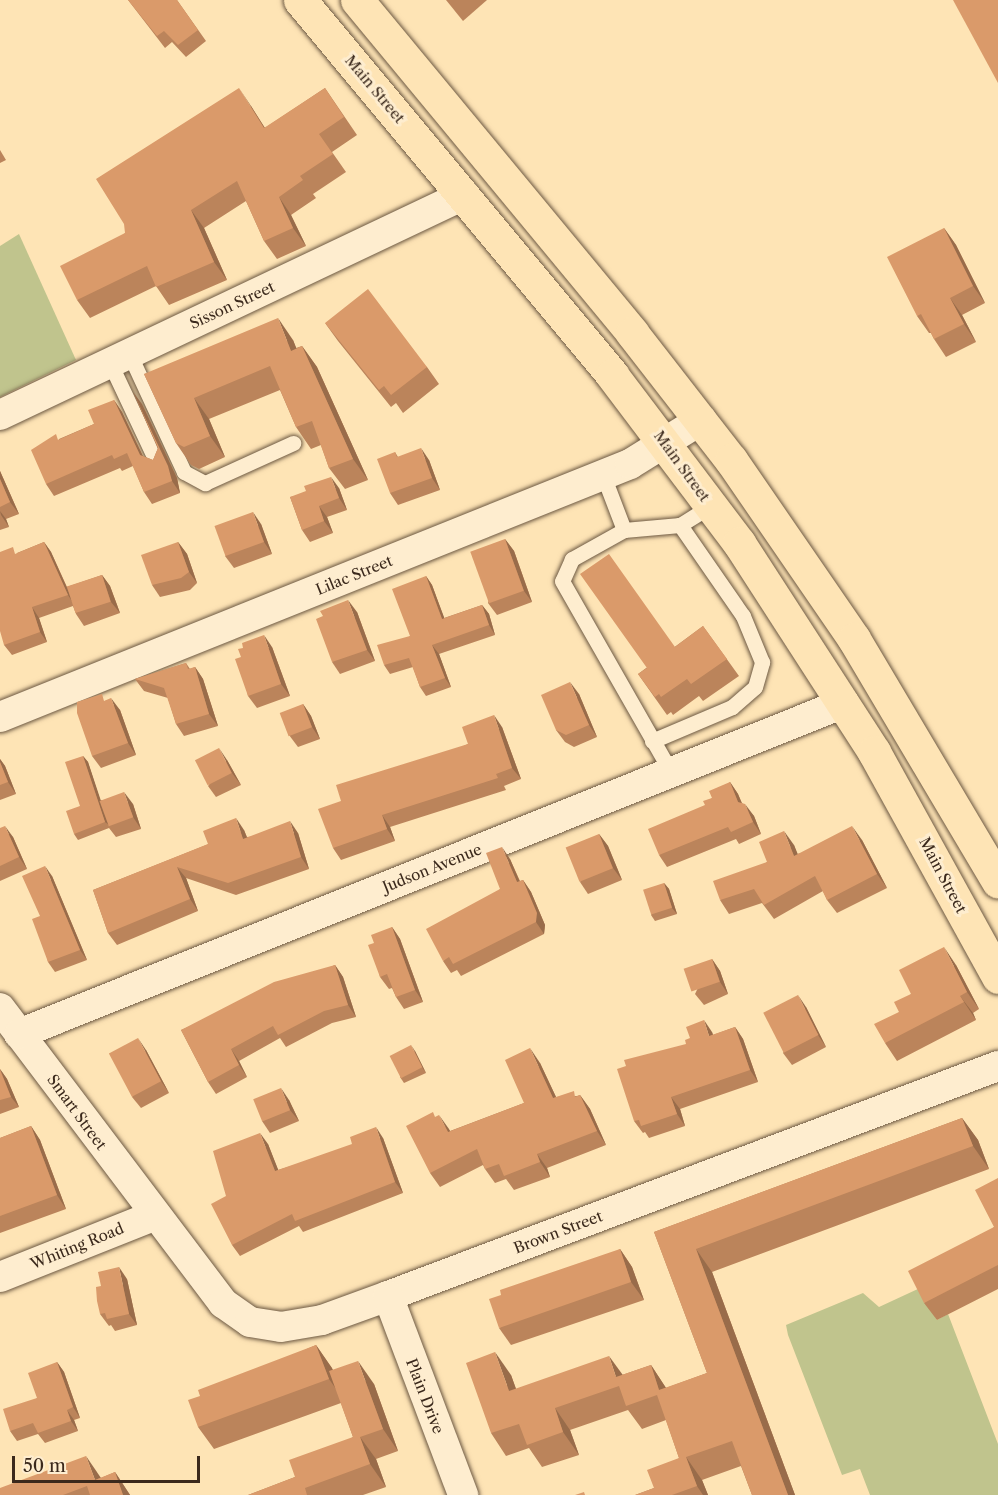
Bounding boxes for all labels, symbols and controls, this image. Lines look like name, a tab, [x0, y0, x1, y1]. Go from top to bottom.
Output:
street label: Main Street	[341, 51, 409, 127]
street label: Sisson Street	[187, 277, 277, 333]
street label: Main Street	[650, 427, 714, 505]
street label: Lilac Street	[313, 551, 395, 599]
street label: Main Street	[915, 834, 971, 916]
street label: Judson Avenue	[379, 840, 485, 896]
street label: Smart Street	[44, 1071, 110, 1153]
street label: Brown Street	[511, 1207, 605, 1257]
street label: Whiting Road	[28, 1219, 126, 1273]
street label: Plain Drive	[402, 1356, 448, 1436]
scale bar	[15, 1444, 202, 1482]
text: 50 m	[23, 1455, 66, 1477]

